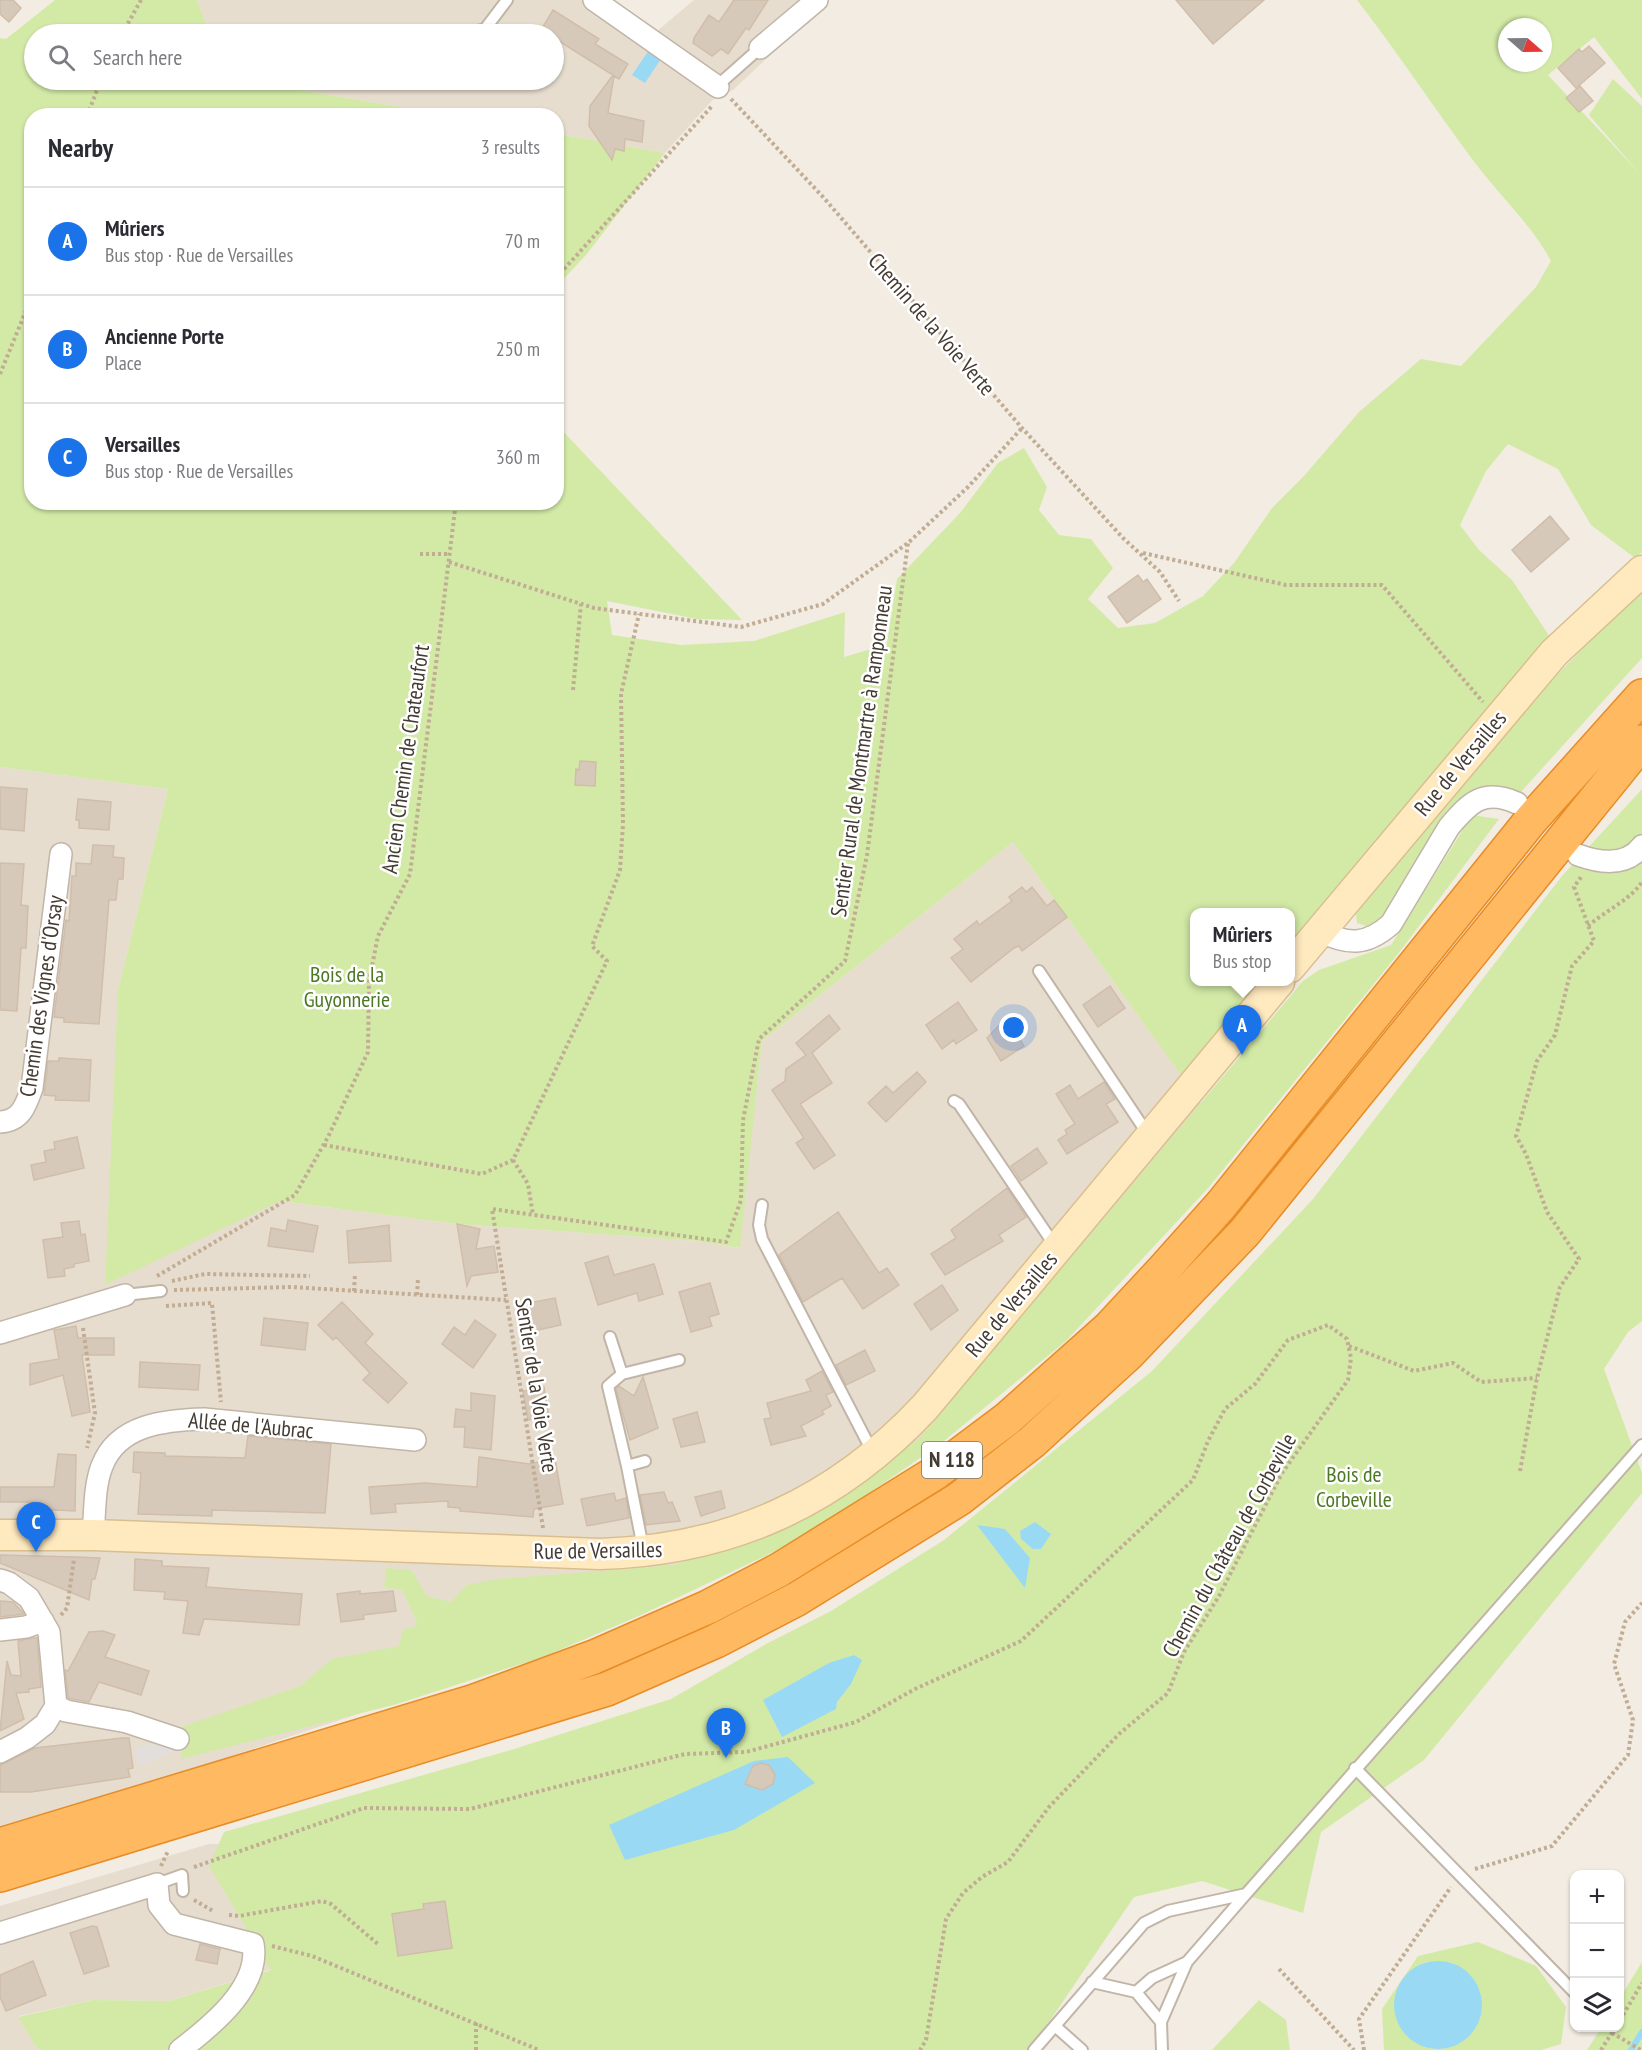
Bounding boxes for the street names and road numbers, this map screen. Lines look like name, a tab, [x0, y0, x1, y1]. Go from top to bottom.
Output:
street label: Chemin de la Voie Verte	[862, 247, 1002, 401]
street label: Sentier Rural de Montmartre à Ramponneau	[824, 583, 898, 919]
street label: Ancien Chemin de Chateaufort	[375, 643, 435, 875]
street label: Rue de Versailles	[1408, 705, 1512, 821]
street label: Chemin des Vignes d'Orsay	[13, 893, 69, 1099]
street label: Rue de Versailles	[959, 1246, 1063, 1362]
street label: Sentier de la Voie Verte	[509, 1296, 565, 1474]
street label: Allée de l'Aubrac	[187, 1406, 315, 1444]
street label: Chemin du Château de Corbeville	[1156, 1428, 1302, 1662]
road number: N 118	[922, 1442, 982, 1478]
street label: Rue de Versailles	[533, 1535, 663, 1565]

